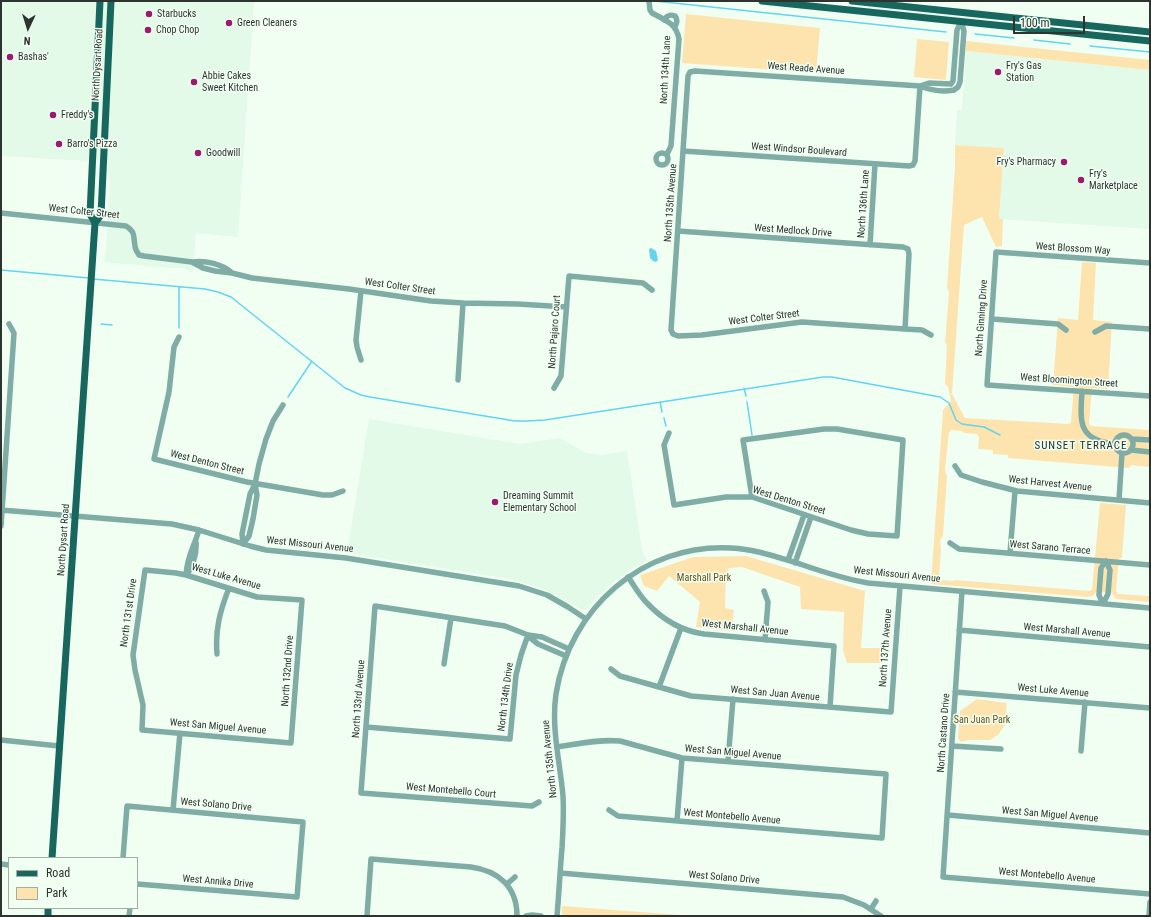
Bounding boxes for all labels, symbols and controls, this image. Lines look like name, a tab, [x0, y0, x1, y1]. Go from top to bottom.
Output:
north arrow	[8, 8, 48, 48]
place label: Starbucks	[157, 8, 196, 20]
scale bar	[1015, 8, 1087, 34]
marker: Starbucks	[144, 9, 154, 19]
text: 100 m	[1020, 16, 1050, 30]
place label: Green Cleaners	[237, 17, 297, 29]
marker: Green Cleaners	[224, 18, 234, 28]
place label: Chop Chop	[156, 24, 199, 36]
marker: Chop Chop	[143, 25, 153, 35]
street label: North Dysart Road	[90, 29, 106, 101]
text: N	[23, 34, 31, 47]
street label: North 134th Lane	[658, 35, 674, 105]
place label: Bashas'	[18, 51, 49, 63]
marker: Bashas'	[5, 52, 15, 62]
street label: West Reade Avenue	[767, 60, 845, 78]
place label: Fry's Gas Station	[1006, 60, 1042, 84]
marker: Fry's Gas Station	[993, 67, 1003, 77]
place label: Abbie Cakes Sweet Kitchen	[202, 70, 258, 94]
marker: Abbie Cakes Sweet Kitchen	[189, 77, 199, 87]
place label: Freddy's	[61, 109, 93, 121]
marker: Freddy's	[48, 110, 58, 120]
place label: Barro's Pizza	[67, 138, 117, 150]
marker: Barro's Pizza	[54, 139, 64, 149]
street label: West Windsor Boulevard	[751, 141, 847, 159]
place label: Goodwill	[206, 147, 240, 159]
marker: Goodwill	[193, 148, 203, 158]
place label: Fry's Pharmacy	[996, 156, 1056, 168]
marker: Fry's Pharmacy	[1059, 157, 1069, 167]
street label: North 135th Avenue	[662, 164, 680, 242]
place label: Fry's Marketplace	[1089, 168, 1138, 192]
street label: North 136th Lane	[856, 169, 872, 239]
marker: Fry's Marketplace	[1076, 175, 1086, 185]
street label: West Colter Street	[48, 202, 120, 222]
street label: West Medlock Drive	[754, 222, 832, 240]
street label: West Blossom Way	[1035, 240, 1111, 258]
street label: West Colter Street	[364, 276, 436, 298]
street label: North Ginning Drive	[973, 279, 991, 357]
street label: North Pajaro Court	[546, 295, 564, 369]
street label: West Colter Street	[728, 308, 800, 328]
street label: West Bloomington Street	[1020, 372, 1118, 390]
district label: SUNSET TERRACE	[1034, 439, 1128, 453]
street label: West Denton Street	[169, 448, 245, 478]
street label: West Harvest Avenue	[1008, 474, 1092, 494]
street label: West Denton Street	[751, 484, 827, 518]
place label: Dreaming Summit Elementary School	[503, 490, 576, 514]
marker: Dreaming Summit Elementary School	[490, 497, 500, 507]
street label: North Dysart Road	[55, 503, 73, 577]
street label: West Missouri Avenue	[266, 534, 354, 556]
street label: West Sarano Terrace	[1009, 538, 1091, 558]
street label: West Luke Avenue	[190, 561, 262, 593]
street label: West Missouri Avenue	[853, 564, 941, 586]
park label: Marshall Park	[677, 572, 731, 584]
street label: North 131st Drive	[118, 578, 140, 648]
street label: North 137th Avenue	[877, 609, 895, 687]
street label: West Marshall Avenue	[701, 617, 789, 639]
street label: West Marshall Avenue	[1023, 621, 1111, 641]
street label: North 132nd Drive	[280, 635, 296, 707]
street label: North 133rd Avenue	[350, 659, 368, 739]
street label: North 134th Drive	[496, 662, 516, 732]
street label: West Luke Avenue	[1017, 682, 1089, 700]
street label: West San Juan Avenue	[730, 684, 820, 704]
street label: North Castano Drive	[935, 693, 953, 773]
park label: San Juan Park	[954, 714, 1010, 726]
street label: West San Miguel Avenue	[169, 717, 267, 737]
street label: North 135th Avenue	[540, 719, 560, 799]
street label: West San Miguel Avenue	[684, 743, 782, 763]
street label: West Montebello Court	[405, 781, 497, 801]
street label: West Solano Drive	[180, 796, 252, 814]
street label: West San Miguel Avenue	[1001, 805, 1099, 825]
street label: West Montebello Avenue	[683, 807, 781, 827]
legend	[8, 857, 138, 909]
text: Road	[46, 866, 70, 880]
street label: West Montebello Avenue	[998, 866, 1096, 886]
street label: West Solano Drive	[688, 869, 760, 887]
street label: West Annika Drive	[182, 873, 254, 891]
text: Park	[46, 886, 67, 900]

